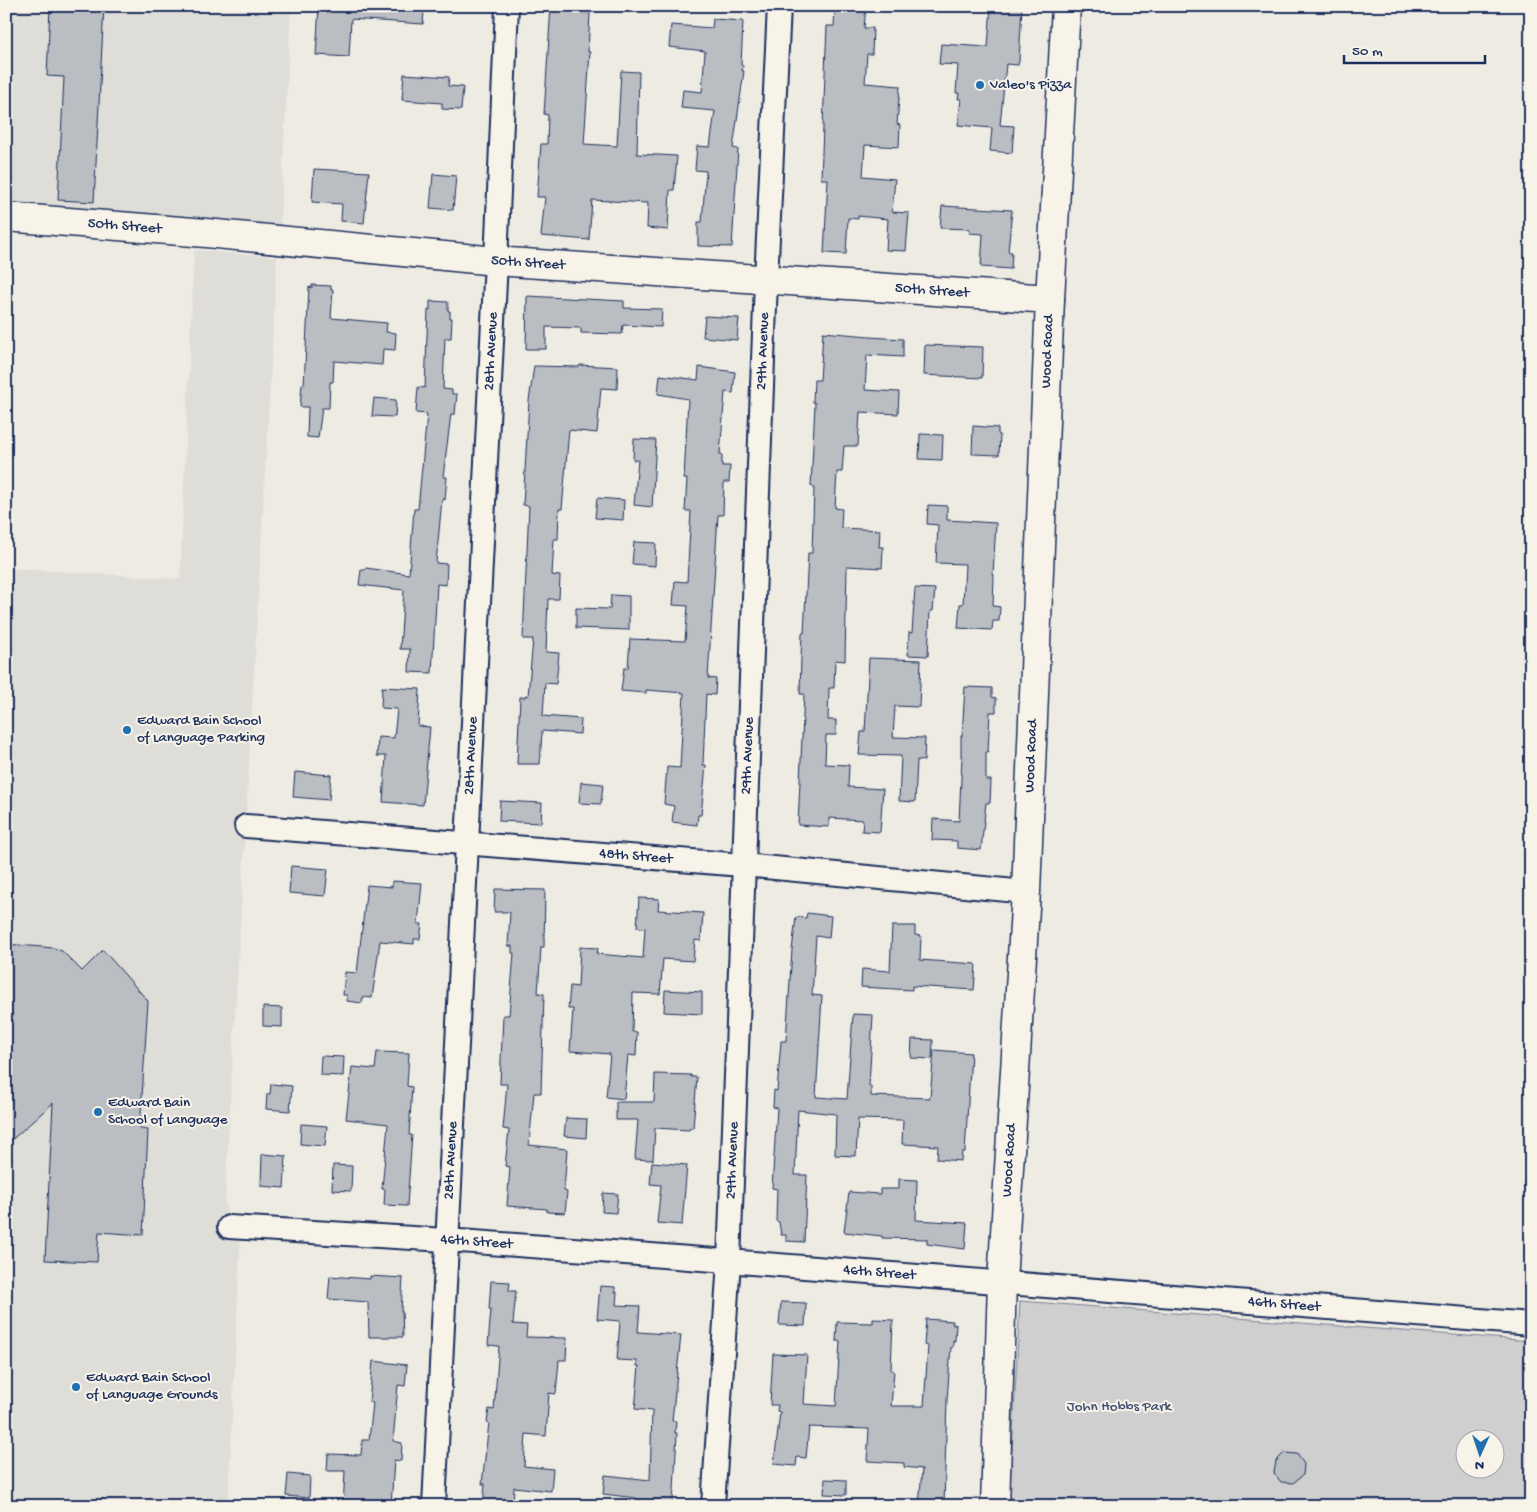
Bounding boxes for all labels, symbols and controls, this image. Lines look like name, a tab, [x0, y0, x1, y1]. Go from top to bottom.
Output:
scale bar	[1344, 32, 1486, 64]
text: 50 m	[1352, 43, 1383, 61]
place label: Valeo's Pizza	[989, 76, 1072, 94]
marker: Valeo's Pizza	[974, 79, 986, 91]
street label: 50th Street	[87, 215, 164, 239]
street label: 50th Street	[490, 252, 567, 275]
street label: 50th Street	[894, 279, 971, 303]
street label: 28th Avenue	[481, 312, 502, 391]
street label: 29th Avenue	[753, 312, 774, 390]
street label: Wood Road	[1037, 313, 1058, 388]
place label: Edward Bain School of Language Parking	[137, 712, 265, 747]
street label: 28th Avenue	[460, 716, 482, 796]
street label: 29th Avenue	[738, 716, 759, 795]
street label: Wood Road	[1021, 718, 1042, 793]
marker: Edward Bain School of Language Parking	[121, 724, 133, 736]
street label: 48th Street	[599, 845, 675, 869]
place label: Edward Bain School of Language	[108, 1094, 228, 1129]
marker: Edward Bain School of Language	[92, 1106, 104, 1118]
street label: 28th Avenue	[440, 1121, 462, 1200]
street label: 29th Avenue	[722, 1121, 743, 1200]
street label: Wood Road	[998, 1122, 1021, 1198]
street label: 46th Street	[440, 1231, 515, 1254]
street label: 46th Street	[843, 1261, 918, 1285]
street label: 46th Street	[1247, 1293, 1323, 1317]
place label: Edward Bain School of Language Grounds	[86, 1369, 218, 1404]
marker: Edward Bain School of Language Grounds	[70, 1381, 82, 1393]
park label: John Hobbs Park	[1067, 1398, 1172, 1416]
north arrow	[1454, 1430, 1504, 1480]
text: N	[1474, 1456, 1484, 1473]

